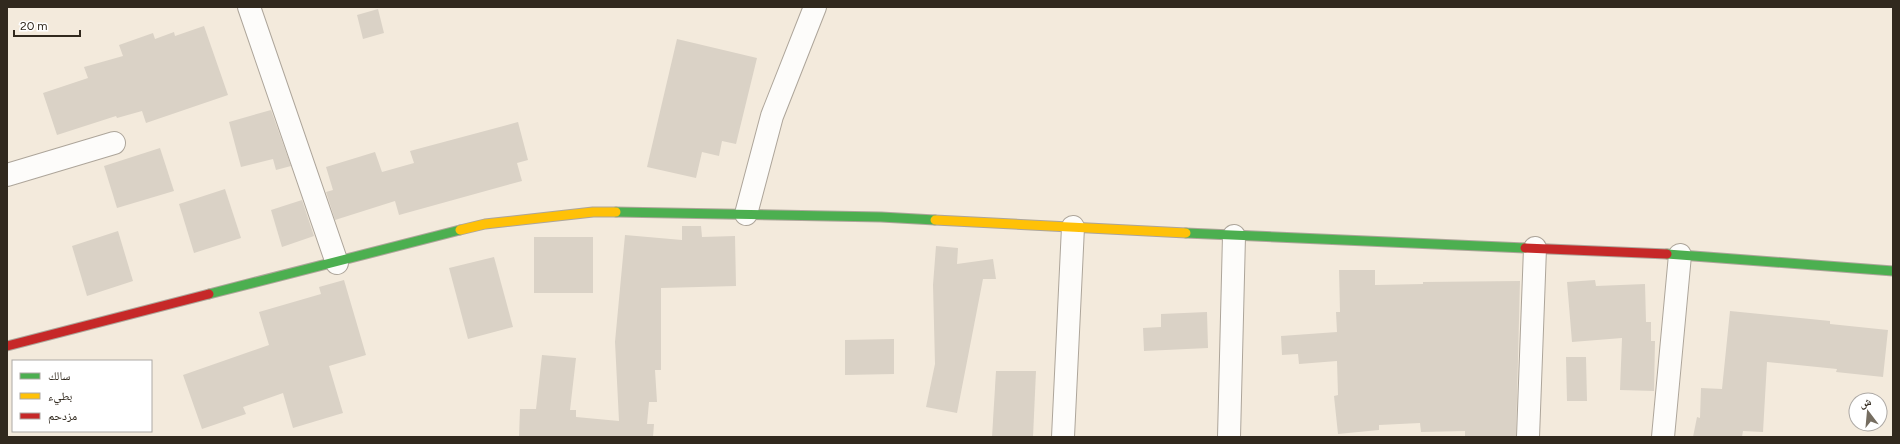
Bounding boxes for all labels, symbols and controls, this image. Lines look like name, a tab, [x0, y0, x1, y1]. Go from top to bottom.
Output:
scale bar	[14, 12, 80, 38]
text: 20 m	[20, 19, 48, 33]
legend	[12, 360, 152, 432]
text: سالك	[48, 369, 70, 383]
text: بطيء	[48, 389, 72, 406]
north arrow	[1848, 392, 1888, 432]
text: ش	[1858, 395, 1873, 412]
text: مزدحم	[48, 409, 77, 424]

